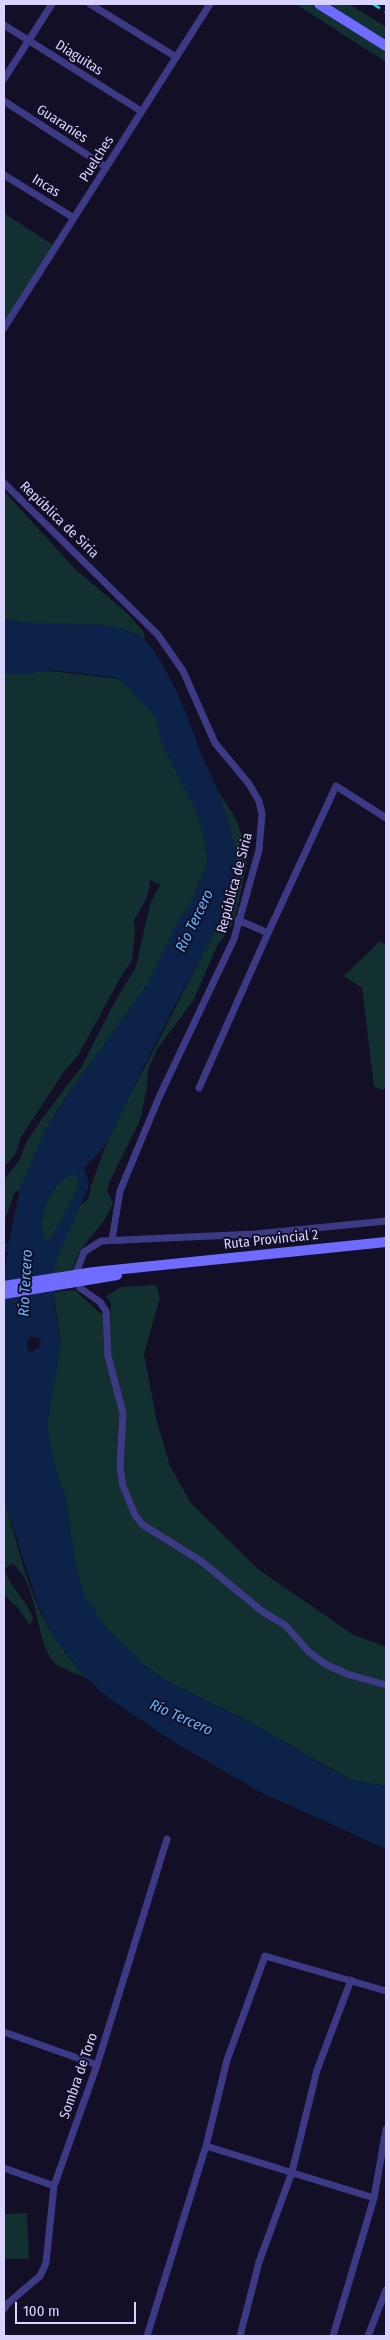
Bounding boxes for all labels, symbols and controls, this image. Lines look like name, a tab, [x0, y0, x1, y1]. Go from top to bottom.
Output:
street label: Diaguitas	[52, 37, 106, 79]
street label: Guaraníes	[33, 101, 91, 147]
street label: Puelches	[76, 133, 118, 185]
street label: Incas	[29, 171, 63, 201]
street label: República de Siria	[16, 478, 102, 562]
street label: República de Siria	[214, 831, 256, 935]
water label: Río Tercero	[172, 887, 218, 955]
street label: Ruta Provincial 2	[223, 1227, 319, 1253]
water label: Río Tercero	[15, 1249, 37, 1317]
water label: Río Tercero	[147, 1696, 215, 1740]
street label: Sombra de Toro	[56, 2031, 102, 2121]
scale bar	[18, 2292, 139, 2324]
text: 100 m	[23, 2302, 60, 2320]

